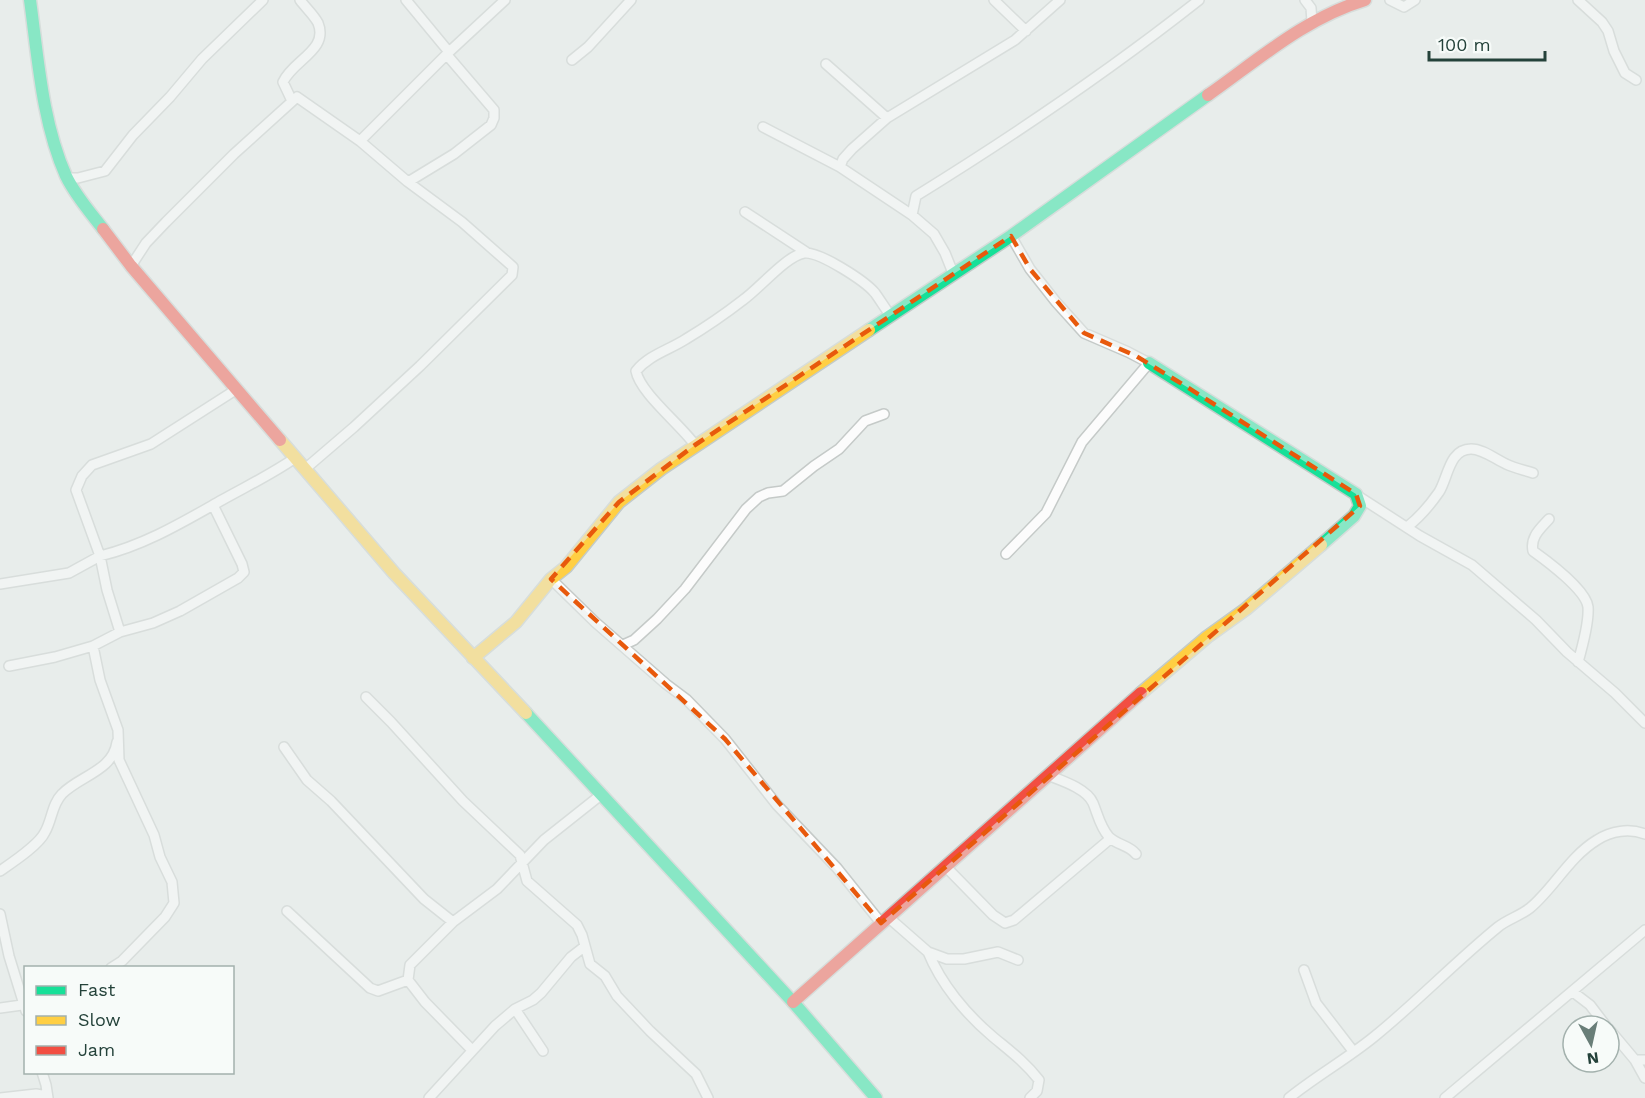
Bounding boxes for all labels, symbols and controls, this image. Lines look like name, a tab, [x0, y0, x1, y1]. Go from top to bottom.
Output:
scale bar	[1429, 24, 1544, 62]
text: 100 m	[1438, 34, 1491, 55]
legend	[24, 966, 234, 1074]
text: Fast	[78, 979, 116, 1000]
text: Slow	[78, 1009, 121, 1030]
north arrow	[1561, 1014, 1621, 1074]
text: Jam	[78, 1039, 115, 1060]
text: N	[1586, 1048, 1600, 1069]

